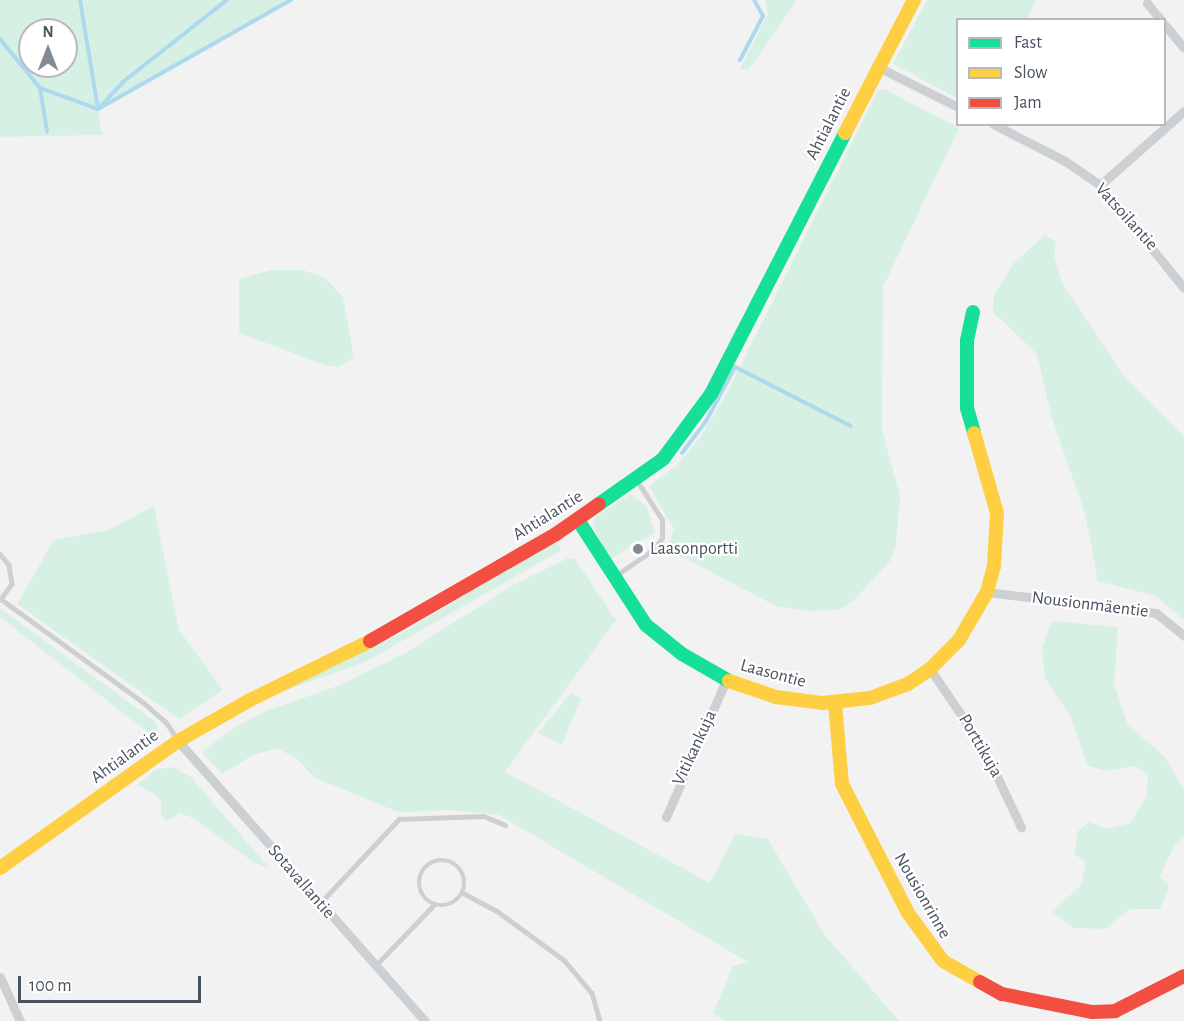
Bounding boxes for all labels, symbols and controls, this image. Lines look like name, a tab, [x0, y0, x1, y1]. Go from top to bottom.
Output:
north arrow	[18, 18, 78, 78]
legend	[956, 18, 1166, 126]
text: N	[42, 24, 54, 40]
text: Fast	[1014, 34, 1042, 52]
text: Slow	[1014, 64, 1047, 82]
street label: Ahtialantie	[802, 84, 856, 164]
text: Jam	[1014, 94, 1042, 112]
street label: Vatsoilantie	[1090, 179, 1162, 255]
street label: Ahtialantie	[509, 486, 587, 546]
place label: Laasonportti	[650, 538, 738, 560]
marker: Laasonportti	[631, 542, 645, 556]
street label: Nousionmäentie	[1030, 587, 1150, 623]
street label: Laasontie	[738, 655, 808, 693]
street label: Vitikankuja	[668, 707, 722, 789]
street label: Porttikuja	[953, 711, 1007, 781]
street label: Ahtialantie	[87, 725, 163, 789]
street label: Sotavallantie	[263, 841, 339, 923]
street label: Nousionrinne	[889, 849, 955, 943]
scale bar	[21, 964, 204, 1002]
text: 100 m	[29, 977, 72, 995]

